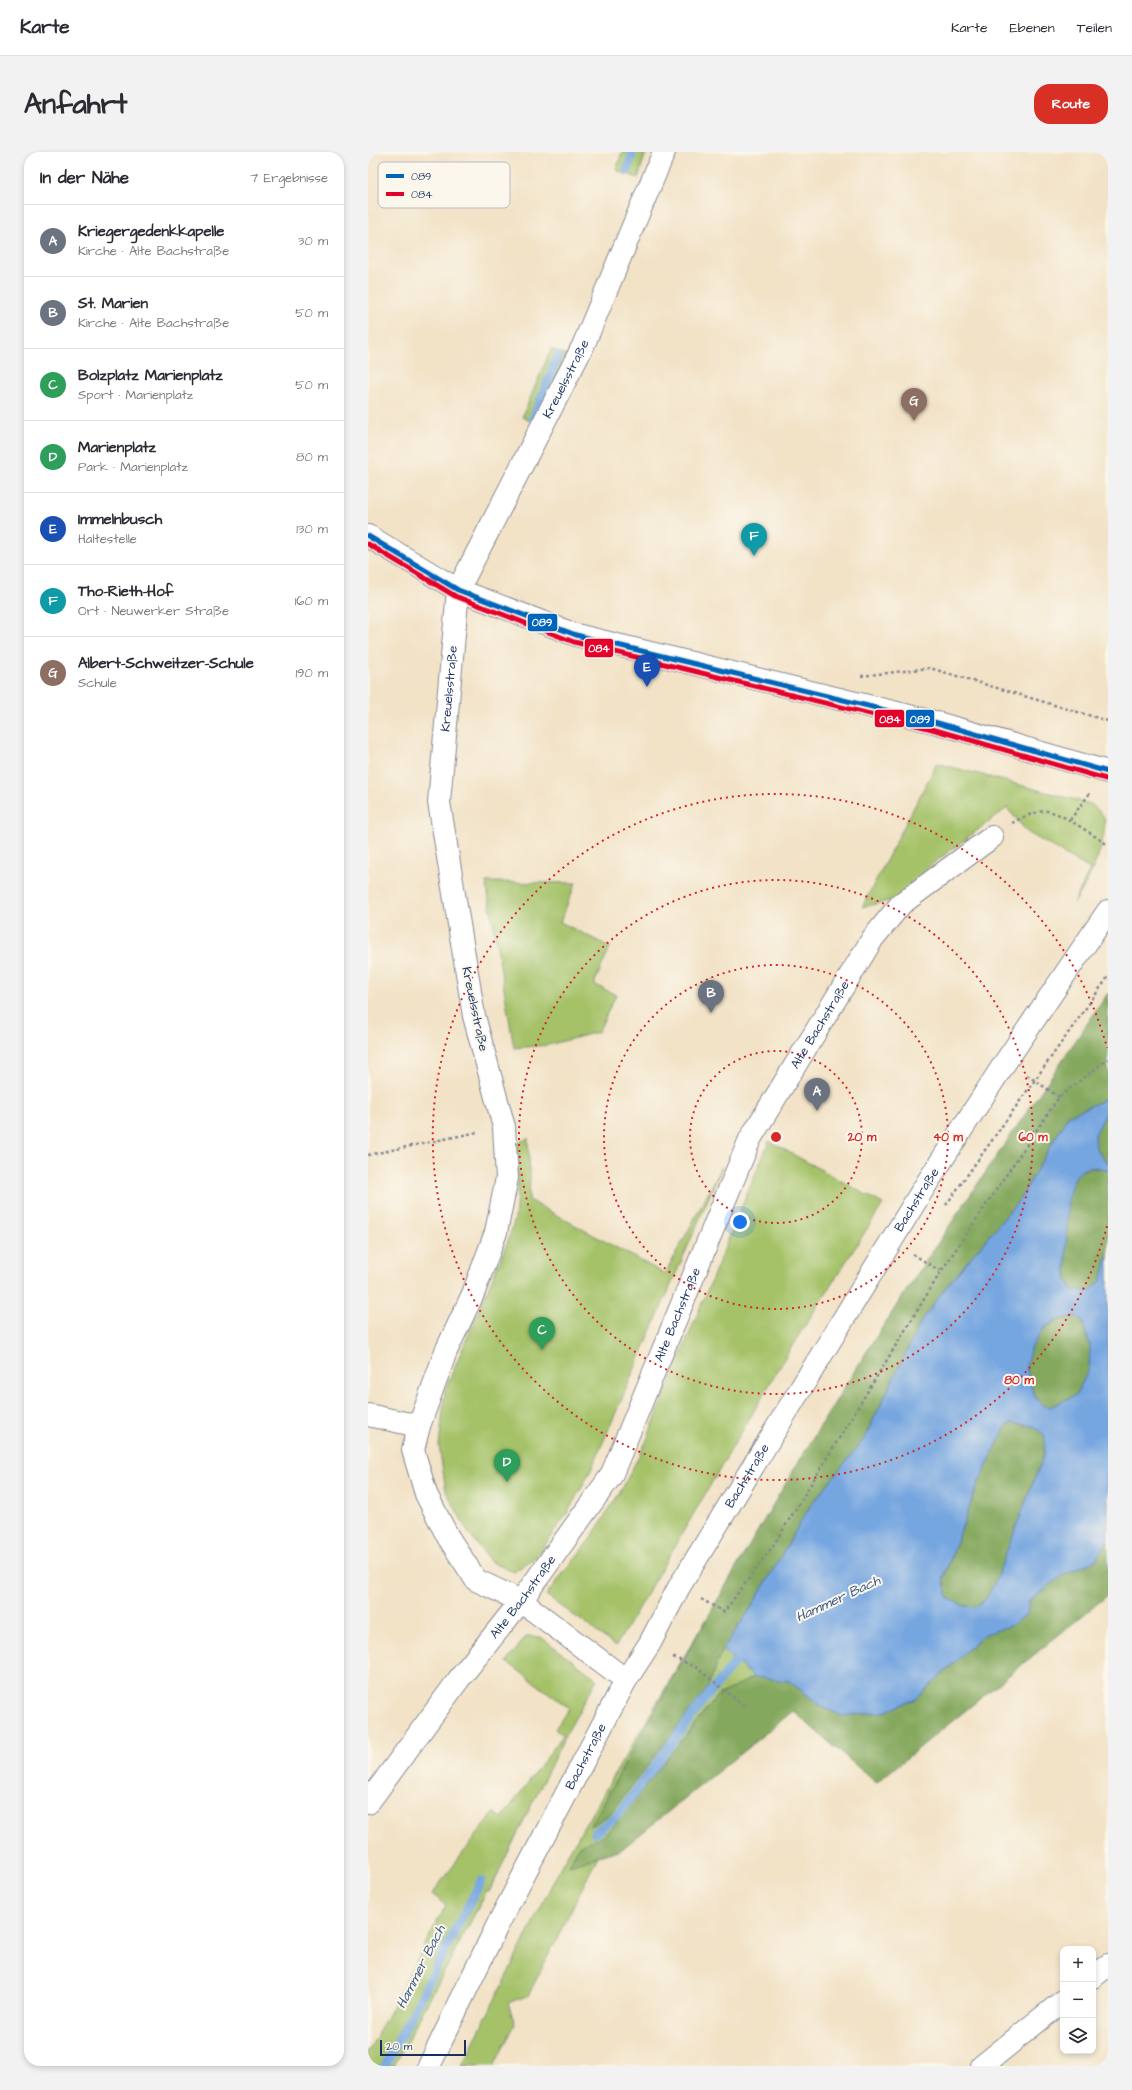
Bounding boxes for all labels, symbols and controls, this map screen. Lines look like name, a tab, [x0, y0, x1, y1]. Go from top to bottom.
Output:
text: Karte	[20, 14, 70, 41]
text: Karte	[951, 18, 988, 38]
text: Ebenen	[1010, 18, 1055, 38]
text: Teilen	[1077, 18, 1112, 38]
button: Route	[1034, 84, 1108, 124]
text: Anfahrt	[24, 85, 127, 124]
legend	[378, 162, 510, 208]
text: In der Nähe	[40, 166, 129, 190]
text: 7 Ergebnisse	[250, 169, 328, 187]
text: 089	[411, 169, 431, 184]
text: 084	[411, 187, 433, 202]
text: Kriegergedenkkapelle	[78, 221, 224, 242]
text: A	[49, 232, 57, 250]
text: 30 m	[298, 232, 328, 250]
text: Kirche · Alte Bachstraße	[78, 242, 229, 260]
text: St. Marien	[78, 293, 148, 314]
text: B	[48, 304, 58, 322]
text: 50 m	[295, 304, 328, 322]
text: Kirche · Alte Bachstraße	[78, 314, 229, 332]
street label: Kreuelsstraße	[538, 337, 594, 422]
text: Bolzplatz Marienplatz	[78, 365, 223, 386]
text: C	[48, 376, 58, 394]
text: 50 m	[295, 376, 328, 394]
text: Sport · Marienplatz	[78, 386, 193, 404]
pin: G	[901, 388, 927, 421]
text: Marienplatz	[78, 437, 156, 458]
text: D	[49, 448, 57, 466]
text: 80 m	[296, 448, 328, 466]
text: Park · Marienplatz	[78, 458, 188, 476]
text: Immelnbusch	[78, 509, 162, 530]
text: E	[49, 520, 57, 538]
text: 130 m	[296, 520, 328, 538]
pin: F	[741, 523, 767, 556]
text: Haltestelle	[78, 530, 137, 548]
text: Tho-Rieth-Hof	[78, 581, 174, 602]
text: F	[48, 592, 58, 610]
text: 160 m	[295, 592, 328, 610]
text: Ort · Neuwerker Straße	[78, 602, 229, 620]
line badge: 089	[527, 613, 558, 632]
text: 089	[532, 615, 552, 630]
line badge: 084	[584, 638, 614, 658]
text: 084	[588, 641, 610, 656]
street label: Kreuelsstraße	[436, 645, 462, 732]
text: Albert-Schweitzer-Schule	[78, 653, 254, 674]
pin: E	[634, 654, 660, 687]
text: G	[48, 664, 58, 682]
text: 190 m	[295, 664, 328, 682]
text: Schule	[78, 674, 117, 692]
line badge: 084	[874, 709, 905, 728]
line badge: 089	[905, 709, 935, 728]
text: 084	[879, 712, 901, 727]
text: 089	[910, 712, 930, 727]
street label: Kreuelsstraße	[457, 965, 493, 1053]
street label: Alte Bachstraße	[786, 977, 854, 1072]
pin: B	[698, 980, 724, 1013]
pin: A	[804, 1078, 830, 1111]
text: 20 m	[847, 1129, 877, 1146]
text: 40 m	[933, 1129, 964, 1146]
text: 60 m	[1018, 1129, 1048, 1146]
centre of rings	[769, 1130, 783, 1144]
street label: Bachstraße	[890, 1164, 944, 1235]
your location	[730, 1212, 750, 1232]
street label: Alte Bachstraße	[650, 1265, 705, 1364]
pin: C	[529, 1317, 555, 1350]
text: 80 m	[1004, 1372, 1034, 1389]
street label: Bachstraße	[721, 1440, 774, 1511]
pin: D	[494, 1449, 520, 1482]
street label: Alte Bachstraße	[486, 1551, 560, 1642]
water label: Hammer Bach	[792, 1570, 885, 1627]
street label: Bachstraße	[561, 1720, 611, 1793]
water label: Hammer Bach	[391, 1921, 451, 2012]
map controls	[1060, 1946, 1096, 2054]
button: +	[1060, 1946, 1096, 1982]
button: −	[1060, 1982, 1096, 2018]
button: layers	[1060, 2018, 1096, 2054]
scale bar	[380, 2038, 466, 2057]
text: 20 m	[386, 2039, 412, 2054]

